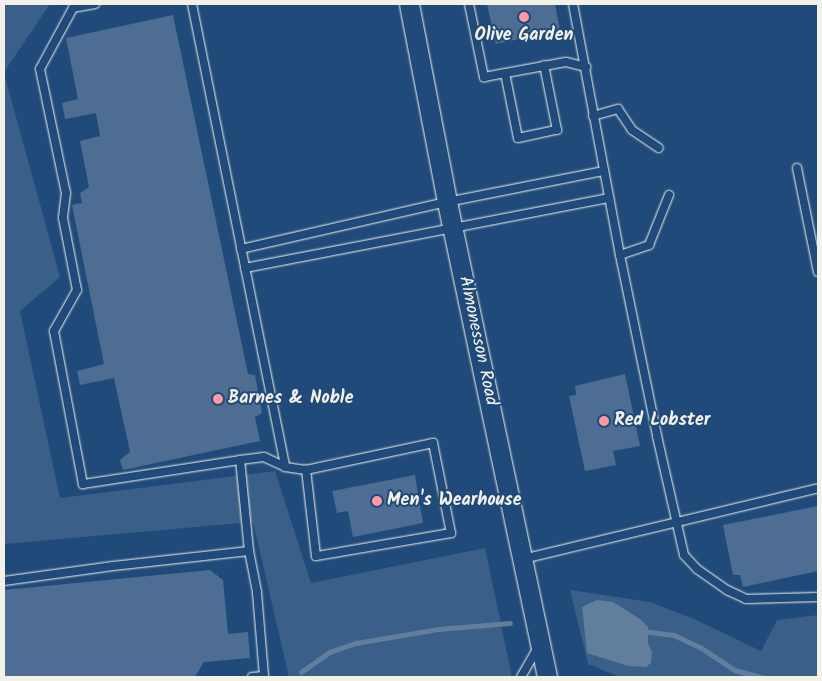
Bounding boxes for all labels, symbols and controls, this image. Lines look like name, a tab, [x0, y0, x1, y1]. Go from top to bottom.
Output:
marker: Olive Garden	[518, 11, 530, 23]
place label: Olive Garden	[475, 25, 573, 47]
street label: Almonesson Road	[453, 274, 501, 408]
place label: Barnes & Noble	[228, 388, 353, 410]
marker: Barnes & Noble	[212, 393, 224, 405]
place label: Red Lobster	[614, 410, 710, 432]
marker: Red Lobster	[598, 415, 610, 427]
place label: Men's Wearhouse	[387, 490, 522, 512]
marker: Men's Wearhouse	[371, 495, 383, 507]

